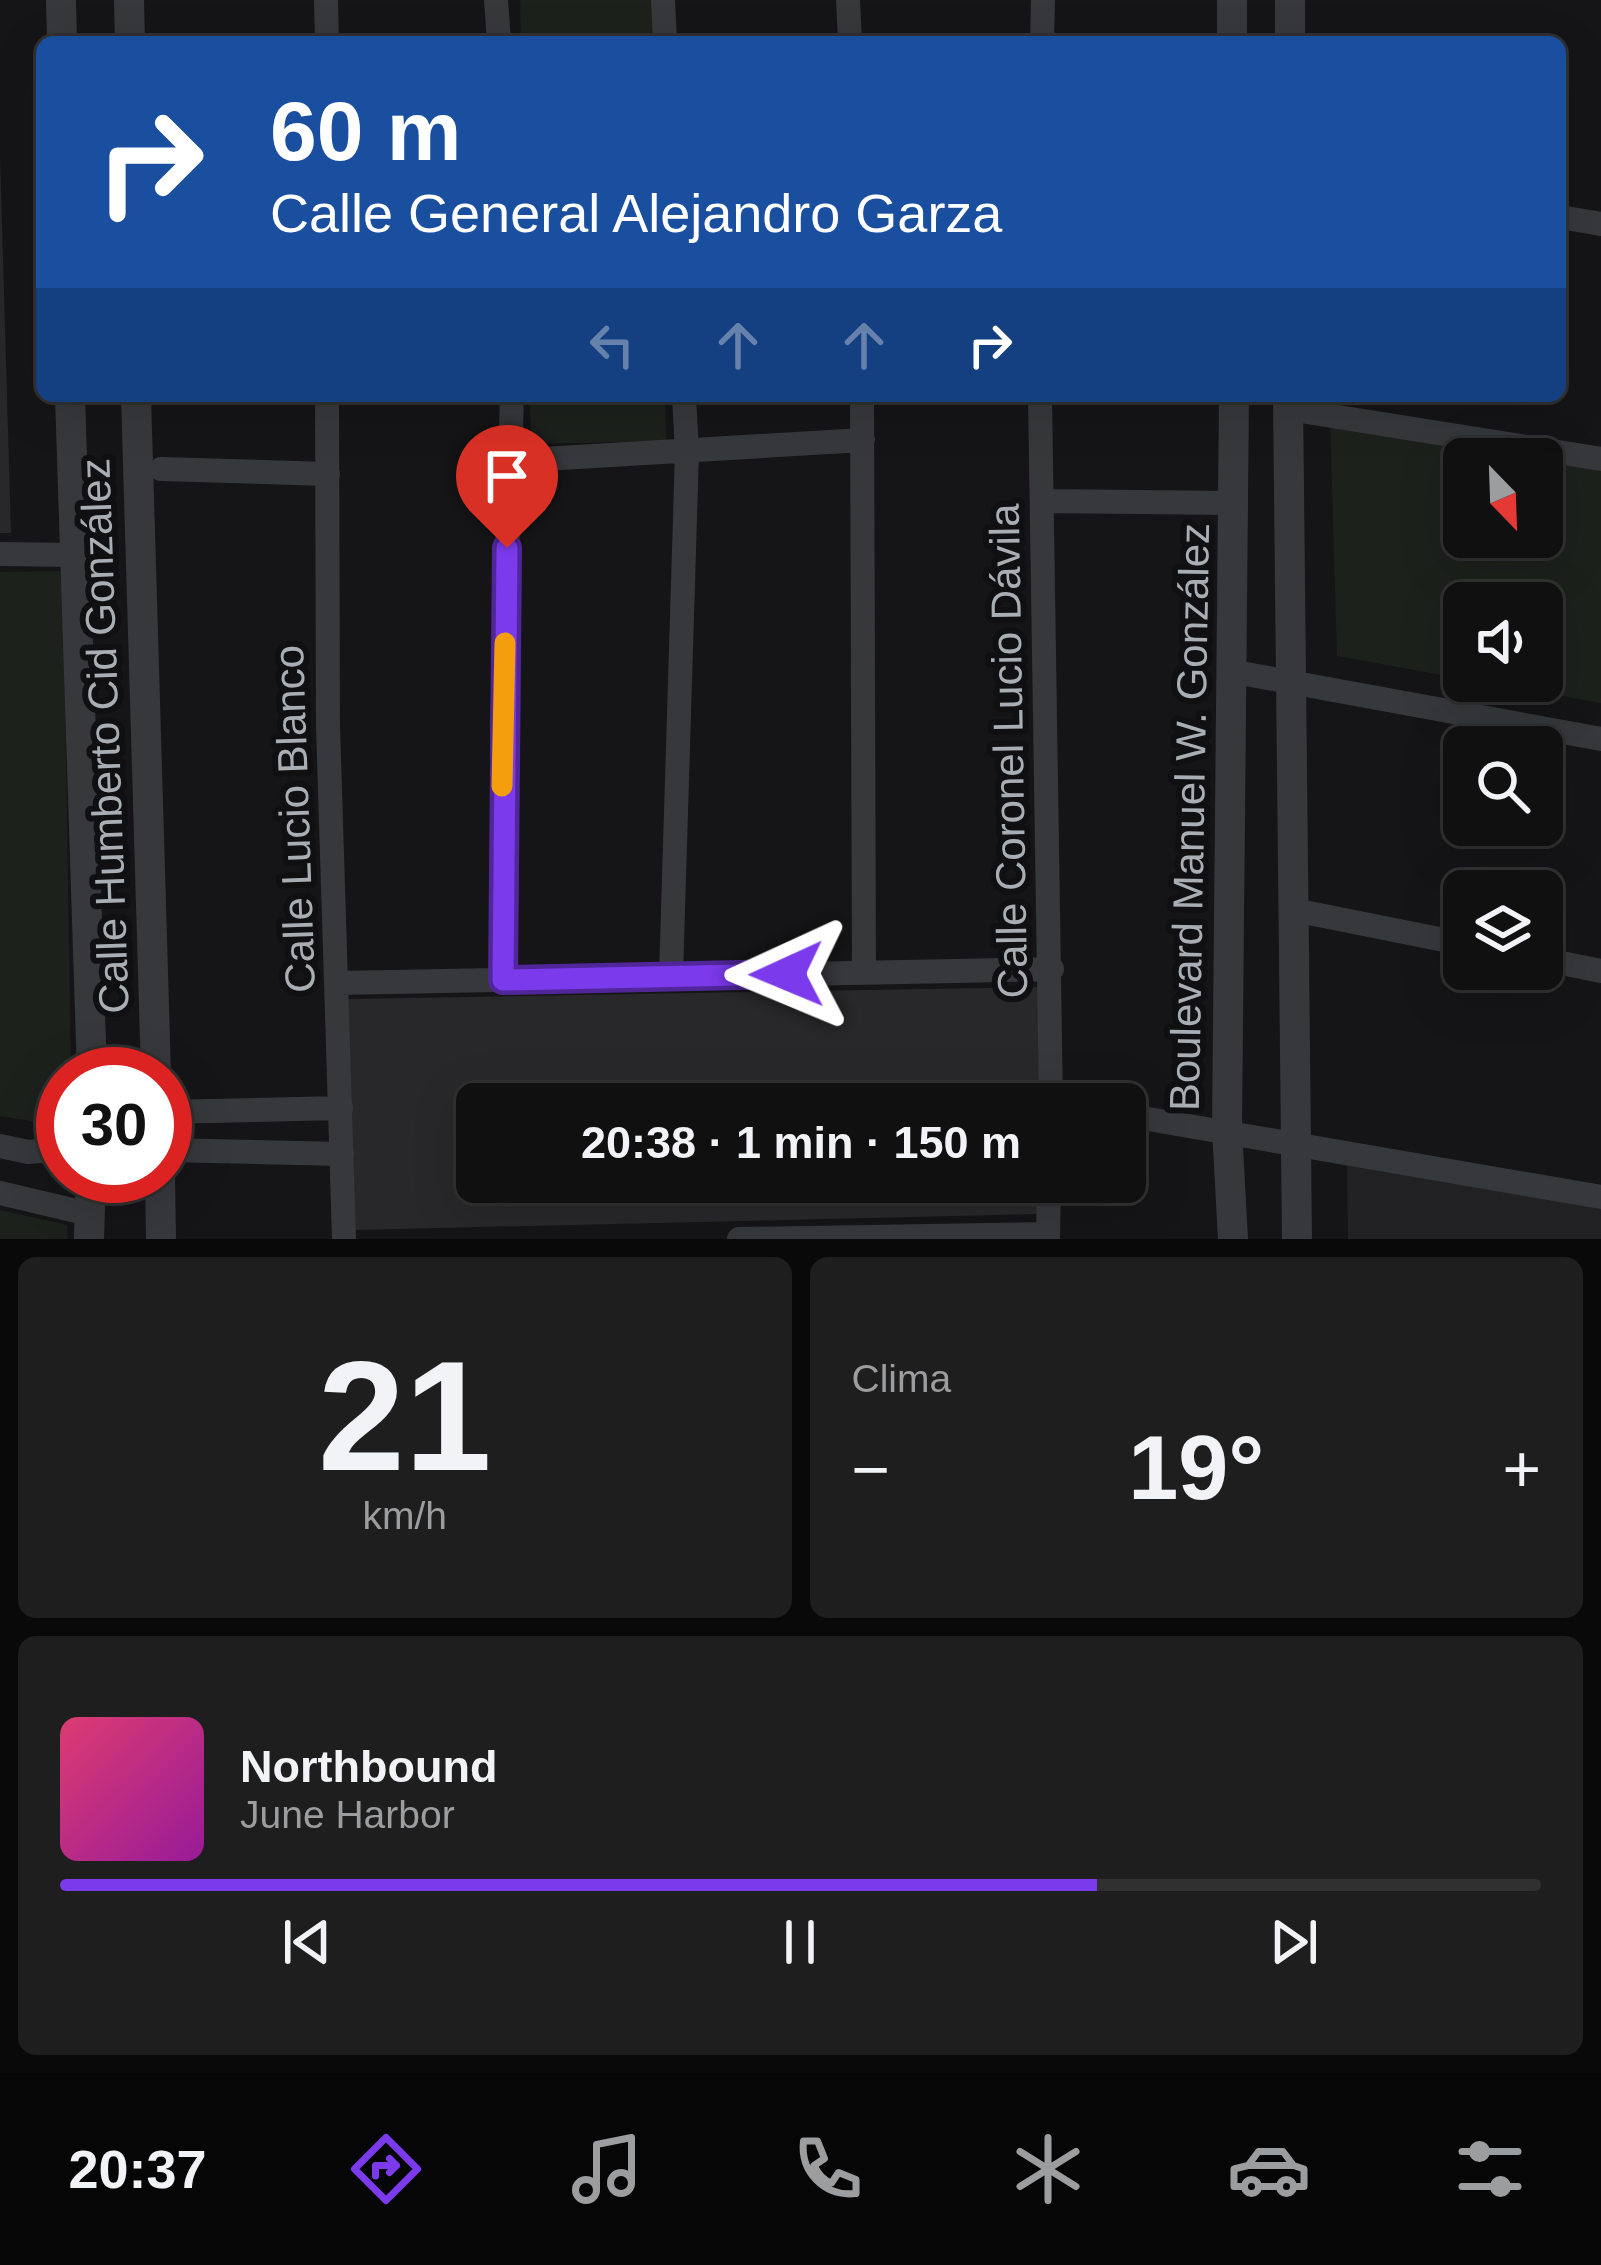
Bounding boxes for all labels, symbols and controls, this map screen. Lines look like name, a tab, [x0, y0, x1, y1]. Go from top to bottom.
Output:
icon: right	[72, 84, 228, 240]
text: 60 m	[270, 84, 461, 178]
text: Calle General Alejandro Garza	[270, 183, 1002, 243]
icon: left	[579, 312, 645, 378]
icon: ahead	[705, 312, 771, 378]
icon: ahead	[831, 312, 897, 378]
icon: right	[957, 312, 1023, 378]
pin	[456, 425, 558, 548]
north arrow	[1443, 438, 1563, 558]
map controls	[1443, 438, 1563, 990]
icon: arrive	[474, 443, 540, 509]
street label: Calle Humberto Cid González	[71, 458, 138, 1014]
street label: Calle Coronel Lucio Dávila	[981, 503, 1036, 999]
street label: Boulevard Manuel W. González	[1161, 522, 1218, 1112]
button: sound	[1443, 582, 1563, 702]
street label: Calle Lucio Blanco	[265, 644, 324, 994]
button: search	[1443, 726, 1563, 846]
button: layers	[1443, 870, 1563, 990]
position arrow	[724, 911, 850, 1037]
speed limit sign: 30	[36, 1047, 192, 1203]
text: 20:38 · 1 min · 150 m	[581, 1117, 1021, 1168]
text: 21	[318, 1329, 492, 1503]
text: Clima	[852, 1357, 951, 1400]
text: 19°	[1128, 1418, 1264, 1518]
text: −	[852, 1432, 890, 1506]
text: +	[1502, 1432, 1541, 1506]
text: km/h	[362, 1494, 447, 1537]
text: Northbound	[240, 1741, 497, 1792]
text: June Harbor	[240, 1793, 455, 1836]
icon: previous	[274, 1909, 340, 1975]
icon: pause	[767, 1909, 833, 1975]
icon: next	[1261, 1909, 1327, 1975]
icon: directions	[344, 2127, 428, 2211]
icon: music	[565, 2127, 649, 2211]
icon: phone	[786, 2127, 870, 2211]
icon: climate	[1006, 2127, 1090, 2211]
icon: car	[1227, 2127, 1311, 2211]
icon: filters	[1448, 2127, 1532, 2211]
text: 20:37	[68, 2139, 207, 2199]

